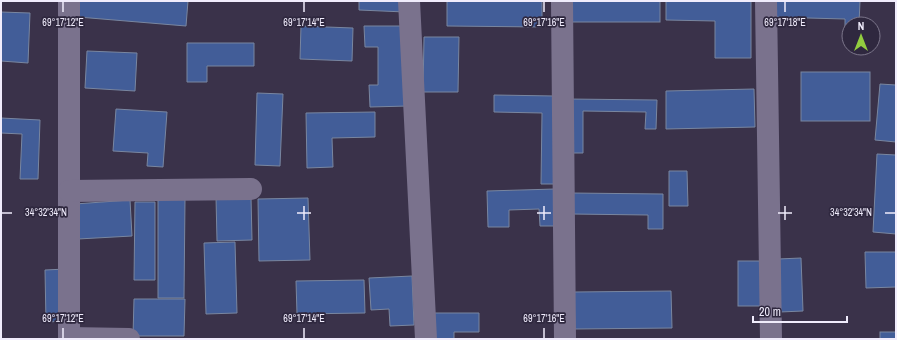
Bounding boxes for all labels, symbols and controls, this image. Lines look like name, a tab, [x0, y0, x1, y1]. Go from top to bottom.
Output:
text: 69°17'12"E	[42, 16, 84, 29]
text: 69°17'14"E	[283, 16, 325, 29]
text: 69°17'16"E	[523, 16, 565, 29]
text: 69°17'18"E	[764, 16, 806, 29]
north arrow	[841, 16, 881, 56]
text: N	[858, 19, 864, 33]
text: 34°32'34"N	[25, 206, 67, 219]
text: 34°32'34"N	[830, 206, 872, 219]
scale bar	[753, 298, 847, 324]
text: 20 m	[759, 304, 781, 320]
text: 69°17'12"E	[42, 312, 84, 325]
text: 69°17'14"E	[283, 312, 325, 325]
text: 69°17'16"E	[523, 312, 565, 325]

